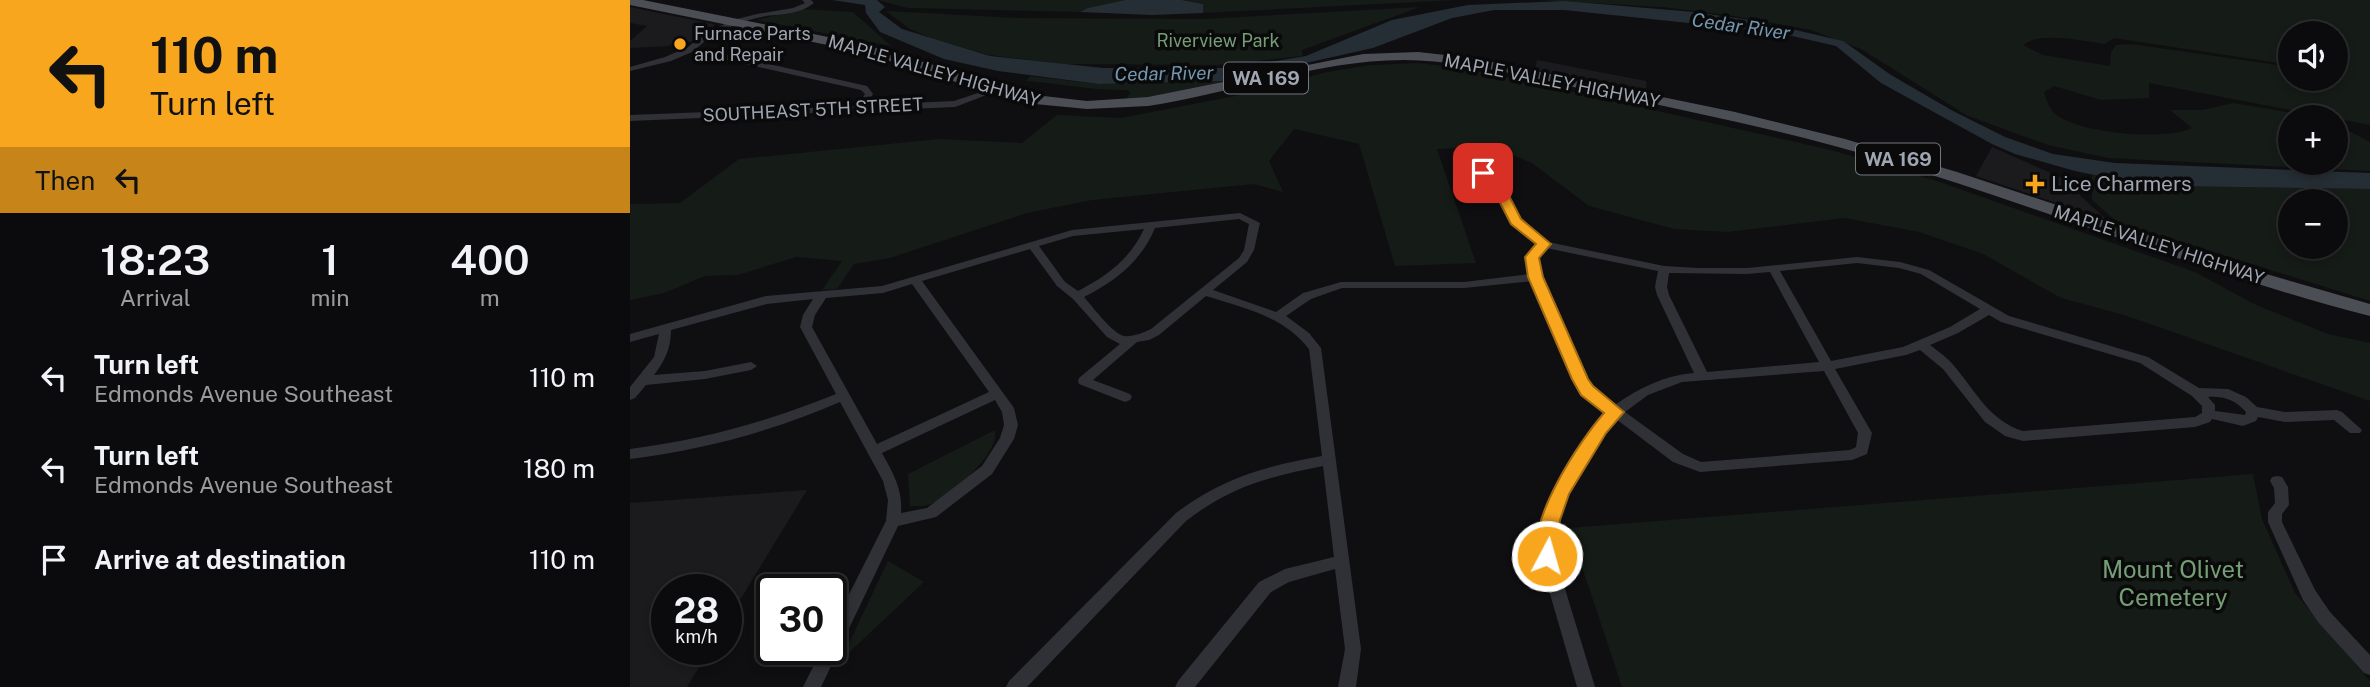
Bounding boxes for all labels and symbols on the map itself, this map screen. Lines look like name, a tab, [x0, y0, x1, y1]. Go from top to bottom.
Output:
water label: Cedar River	[1690, 8, 1792, 44]
place label: Furnace Parts and Repair	[694, 23, 811, 65]
street label: MAPLE VALLEY HIGHWAY	[826, 30, 1042, 111]
park label: Riverview Park	[1156, 30, 1280, 51]
marker: Furnace Parts and Repair	[672, 36, 688, 52]
street label: MAPLE VALLEY HIGHWAY	[1442, 49, 1662, 112]
water label: Cedar River	[1114, 61, 1215, 85]
road number: WA 169	[1224, 62, 1308, 94]
street label: SOUTHEAST 5TH STREET	[702, 93, 924, 126]
pin	[1453, 143, 1513, 203]
road number: WA 169	[1856, 144, 1940, 174]
place label: Lice Charmers	[2051, 171, 2192, 196]
marker: Lice Charmers	[2025, 174, 2045, 194]
street label: MAPLE VALLEY HIGHWAY	[2052, 201, 2267, 288]
position arrow	[1510, 519, 1584, 593]
park label: Mount Olivet Cemetery	[2102, 555, 2244, 611]
speed limit sign: 30	[756, 574, 847, 665]

